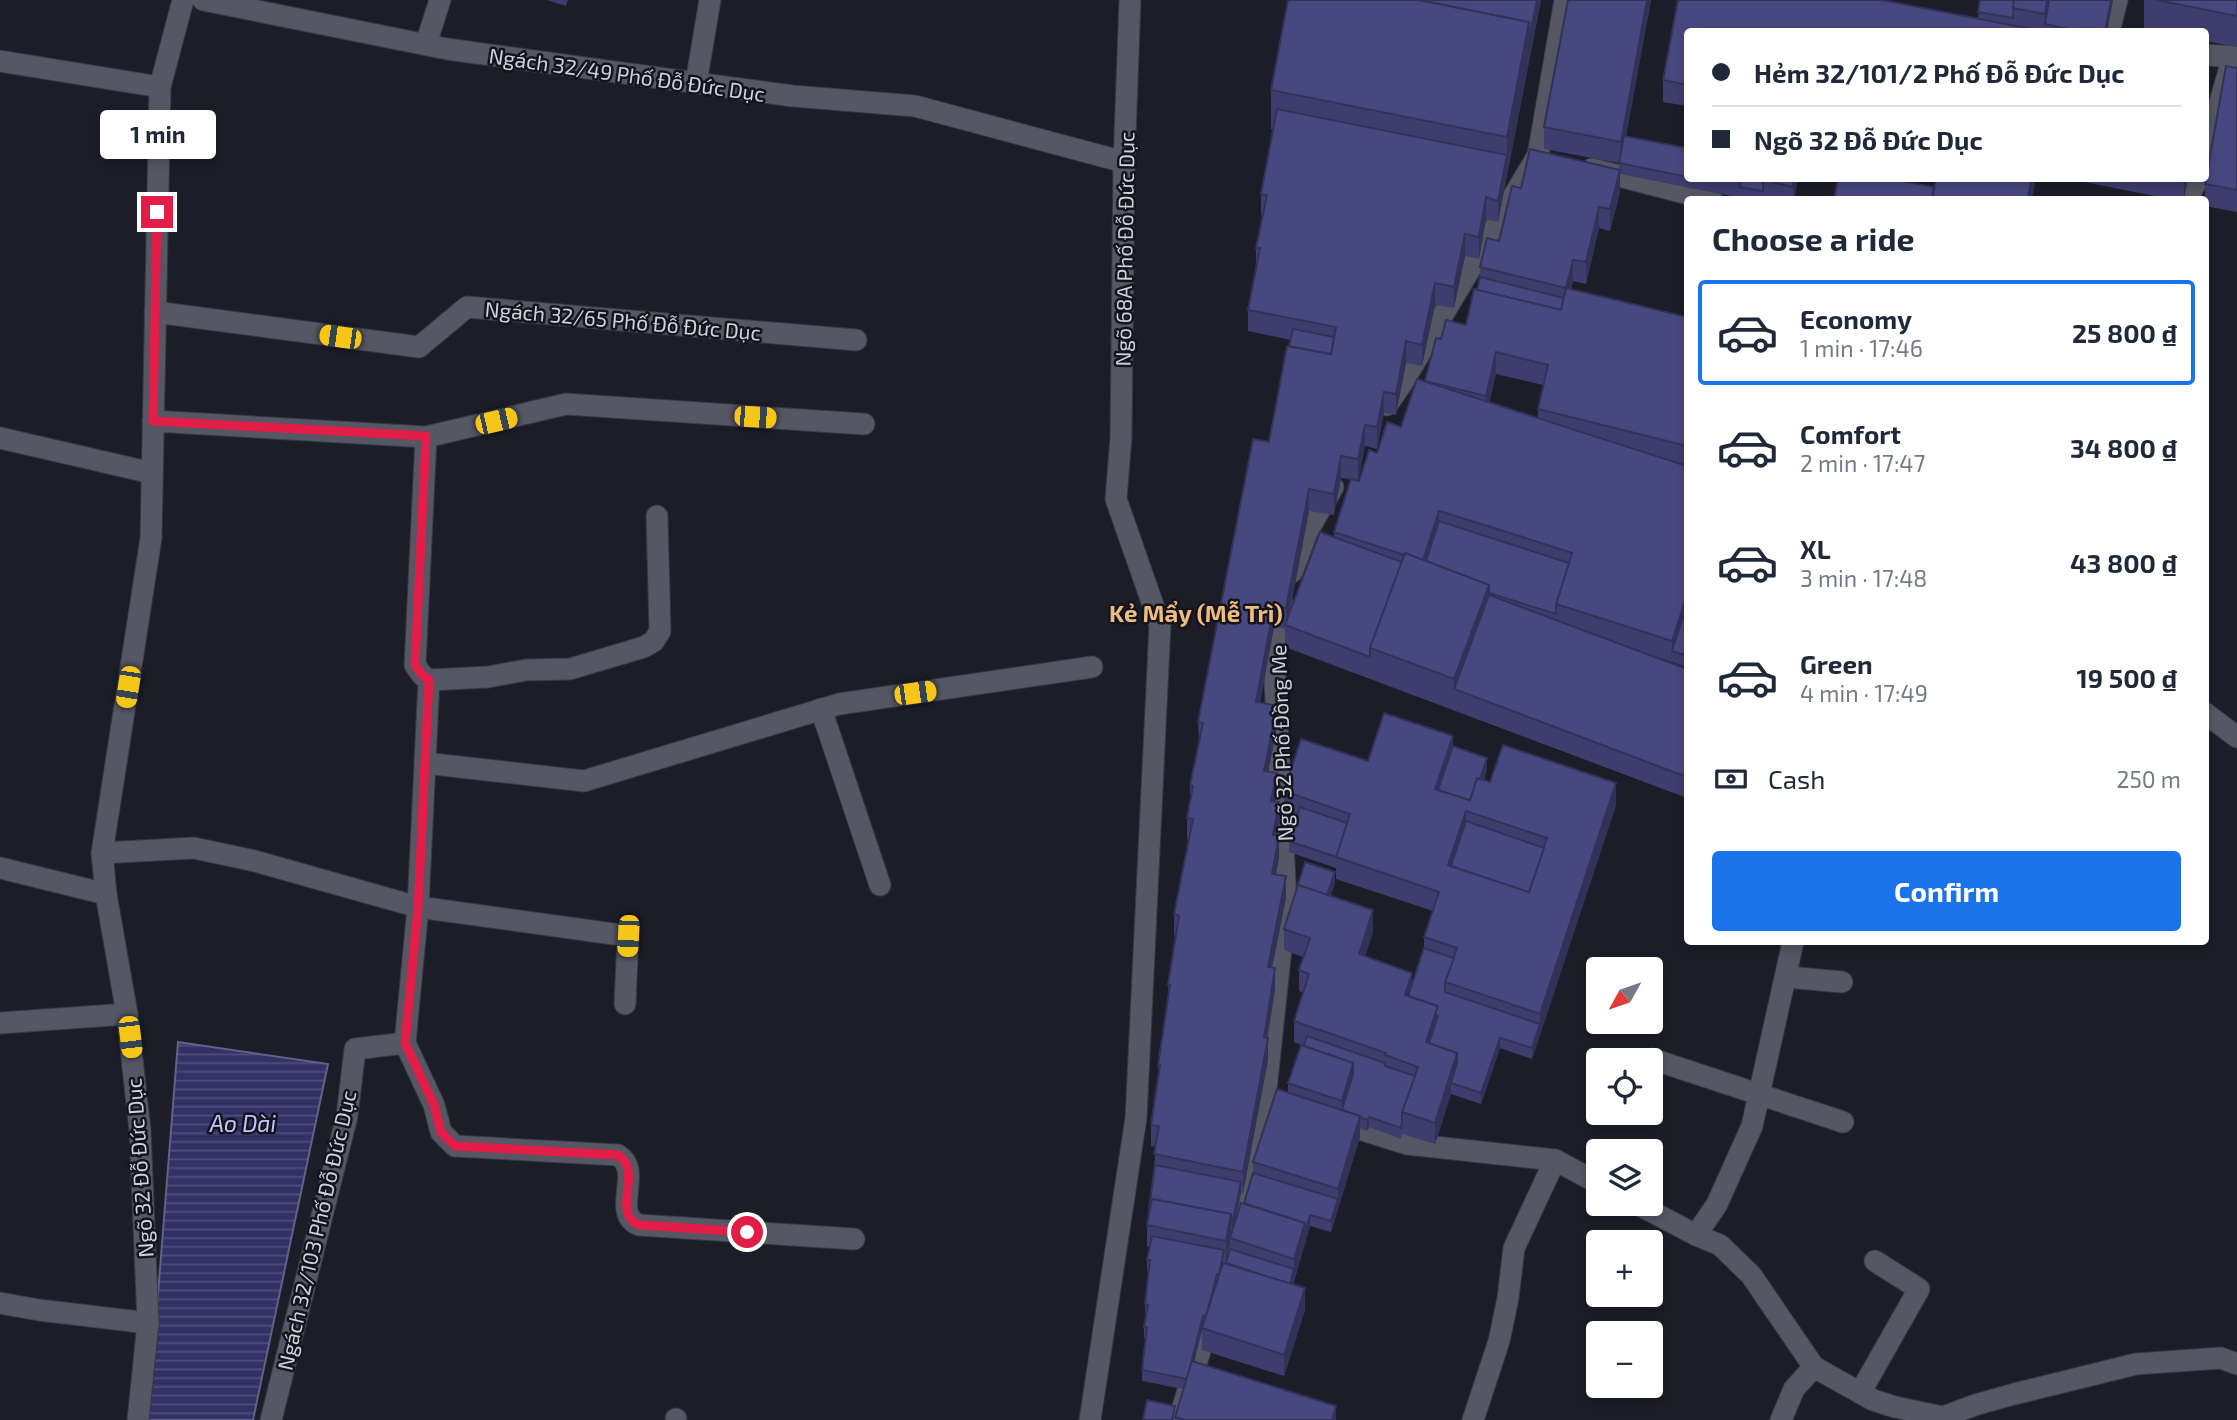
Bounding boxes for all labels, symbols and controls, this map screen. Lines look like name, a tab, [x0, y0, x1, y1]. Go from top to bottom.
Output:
street label: Ngách 32/49 Phố Đỗ Đức Dục	[487, 42, 767, 106]
text: Hẻm 32/101/2 Phố Đỗ Đức Dục	[1754, 57, 2125, 88]
callout: 1 min	[99, 110, 215, 160]
text: 1 min	[130, 120, 186, 148]
text: Ngõ 32 Đỗ Đức Dục	[1754, 124, 1983, 155]
street label: Ngõ 68A Phố Đỗ Đức Dục	[1109, 131, 1139, 367]
route end	[141, 196, 173, 228]
text: Choose a ride	[1712, 219, 1915, 257]
street label: Ngách 32/65 Phố Đỗ Đức Dục	[484, 295, 762, 345]
icon: car	[1716, 301, 1779, 364]
text: Economy	[1800, 303, 1912, 334]
text: 25 800 ₫	[2072, 317, 2177, 348]
car	[318, 324, 363, 350]
text: 1 min · 17:46	[1800, 334, 1923, 362]
car	[734, 405, 777, 429]
car	[474, 406, 519, 436]
icon: car	[1716, 416, 1779, 479]
text: Comfort	[1800, 418, 1901, 449]
text: 34 800 ₫	[2070, 432, 2177, 463]
text: 2 min · 17:47	[1800, 449, 1925, 477]
icon: car	[1716, 531, 1779, 594]
text: XL	[1800, 533, 1831, 564]
text: 43 800 ₫	[2070, 547, 2177, 578]
text: 3 min · 17:48	[1800, 564, 1927, 592]
district label: Kẻ Mẩy (Mễ Trì)	[1109, 598, 1283, 627]
street label: Ngõ 32 Phố Đồng Me	[1265, 644, 1297, 842]
icon: car	[1716, 646, 1779, 709]
text: Green	[1800, 648, 1873, 679]
text: 19 500 ₫	[2077, 662, 2177, 693]
car	[115, 665, 142, 709]
text: 4 min · 17:49	[1800, 679, 1928, 707]
car	[893, 680, 938, 706]
icon: cash	[1712, 760, 1750, 798]
text: Cash	[1768, 763, 1825, 794]
text: 250 m	[2117, 765, 2181, 793]
button: Confirm	[1712, 851, 2181, 931]
car	[617, 914, 640, 958]
north arrow	[1586, 957, 1662, 1034]
map controls	[1586, 957, 1663, 1398]
car	[118, 1015, 143, 1059]
button: locate	[1586, 1048, 1663, 1125]
street label: Ngõ 32 Đỗ Đức Dục	[120, 1078, 158, 1258]
street label: Ngách 32/103 Phố Đỗ Đức Dục	[272, 1088, 360, 1372]
water label: Ao Dài	[209, 1109, 277, 1137]
button: layers	[1586, 1139, 1663, 1216]
route start	[731, 1216, 763, 1248]
button: +	[1586, 1230, 1663, 1307]
button: −	[1586, 1321, 1663, 1398]

